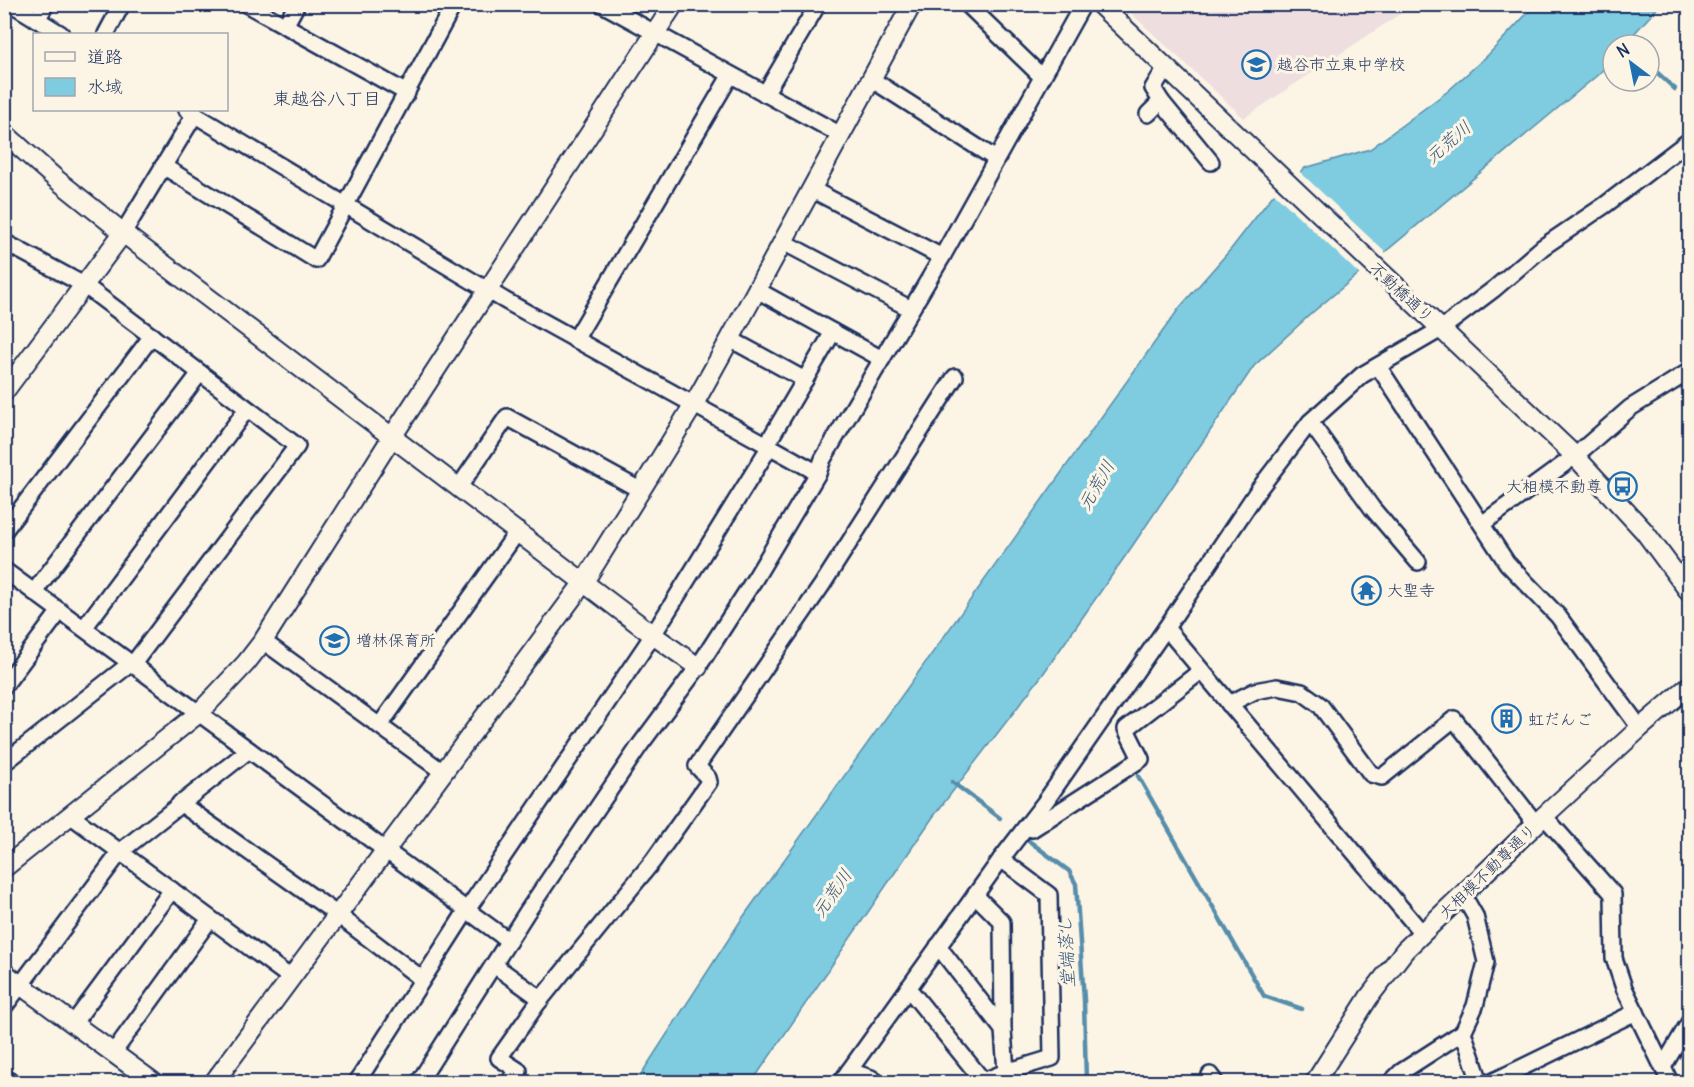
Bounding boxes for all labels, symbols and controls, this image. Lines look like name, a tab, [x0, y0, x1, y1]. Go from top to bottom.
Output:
legend	[33, 33, 228, 111]
north arrow	[1601, 33, 1661, 93]
text: N	[1613, 39, 1633, 62]
text: 道路	[87, 45, 123, 68]
school or university icon: 越谷市立東中学校	[1240, 48, 1272, 80]
place label: 越谷市立東中学校	[1277, 54, 1405, 74]
text: 水域	[87, 75, 123, 98]
district label: 東越谷八丁目	[273, 87, 381, 110]
water label: 元荒川	[1420, 116, 1476, 168]
street label: 不動橋通り	[1366, 257, 1438, 327]
water label: 元荒川	[1073, 456, 1119, 514]
bus stop icon: 大相模不動尊	[1607, 470, 1639, 502]
place label: 大相模不動尊	[1506, 476, 1602, 496]
temple icon: 大聖寺	[1350, 574, 1382, 606]
place label: 大聖寺	[1387, 580, 1435, 600]
school or university icon: 増林保育所	[319, 624, 351, 656]
place label: 増林保育所	[356, 630, 436, 650]
building icon: 虹だんご	[1491, 703, 1523, 735]
place label: 虹だんご	[1528, 709, 1592, 729]
street label: 大相模不動尊通り	[1434, 819, 1540, 923]
water label: 元荒川	[807, 864, 857, 922]
water label: 堂端落し	[1053, 915, 1079, 989]

